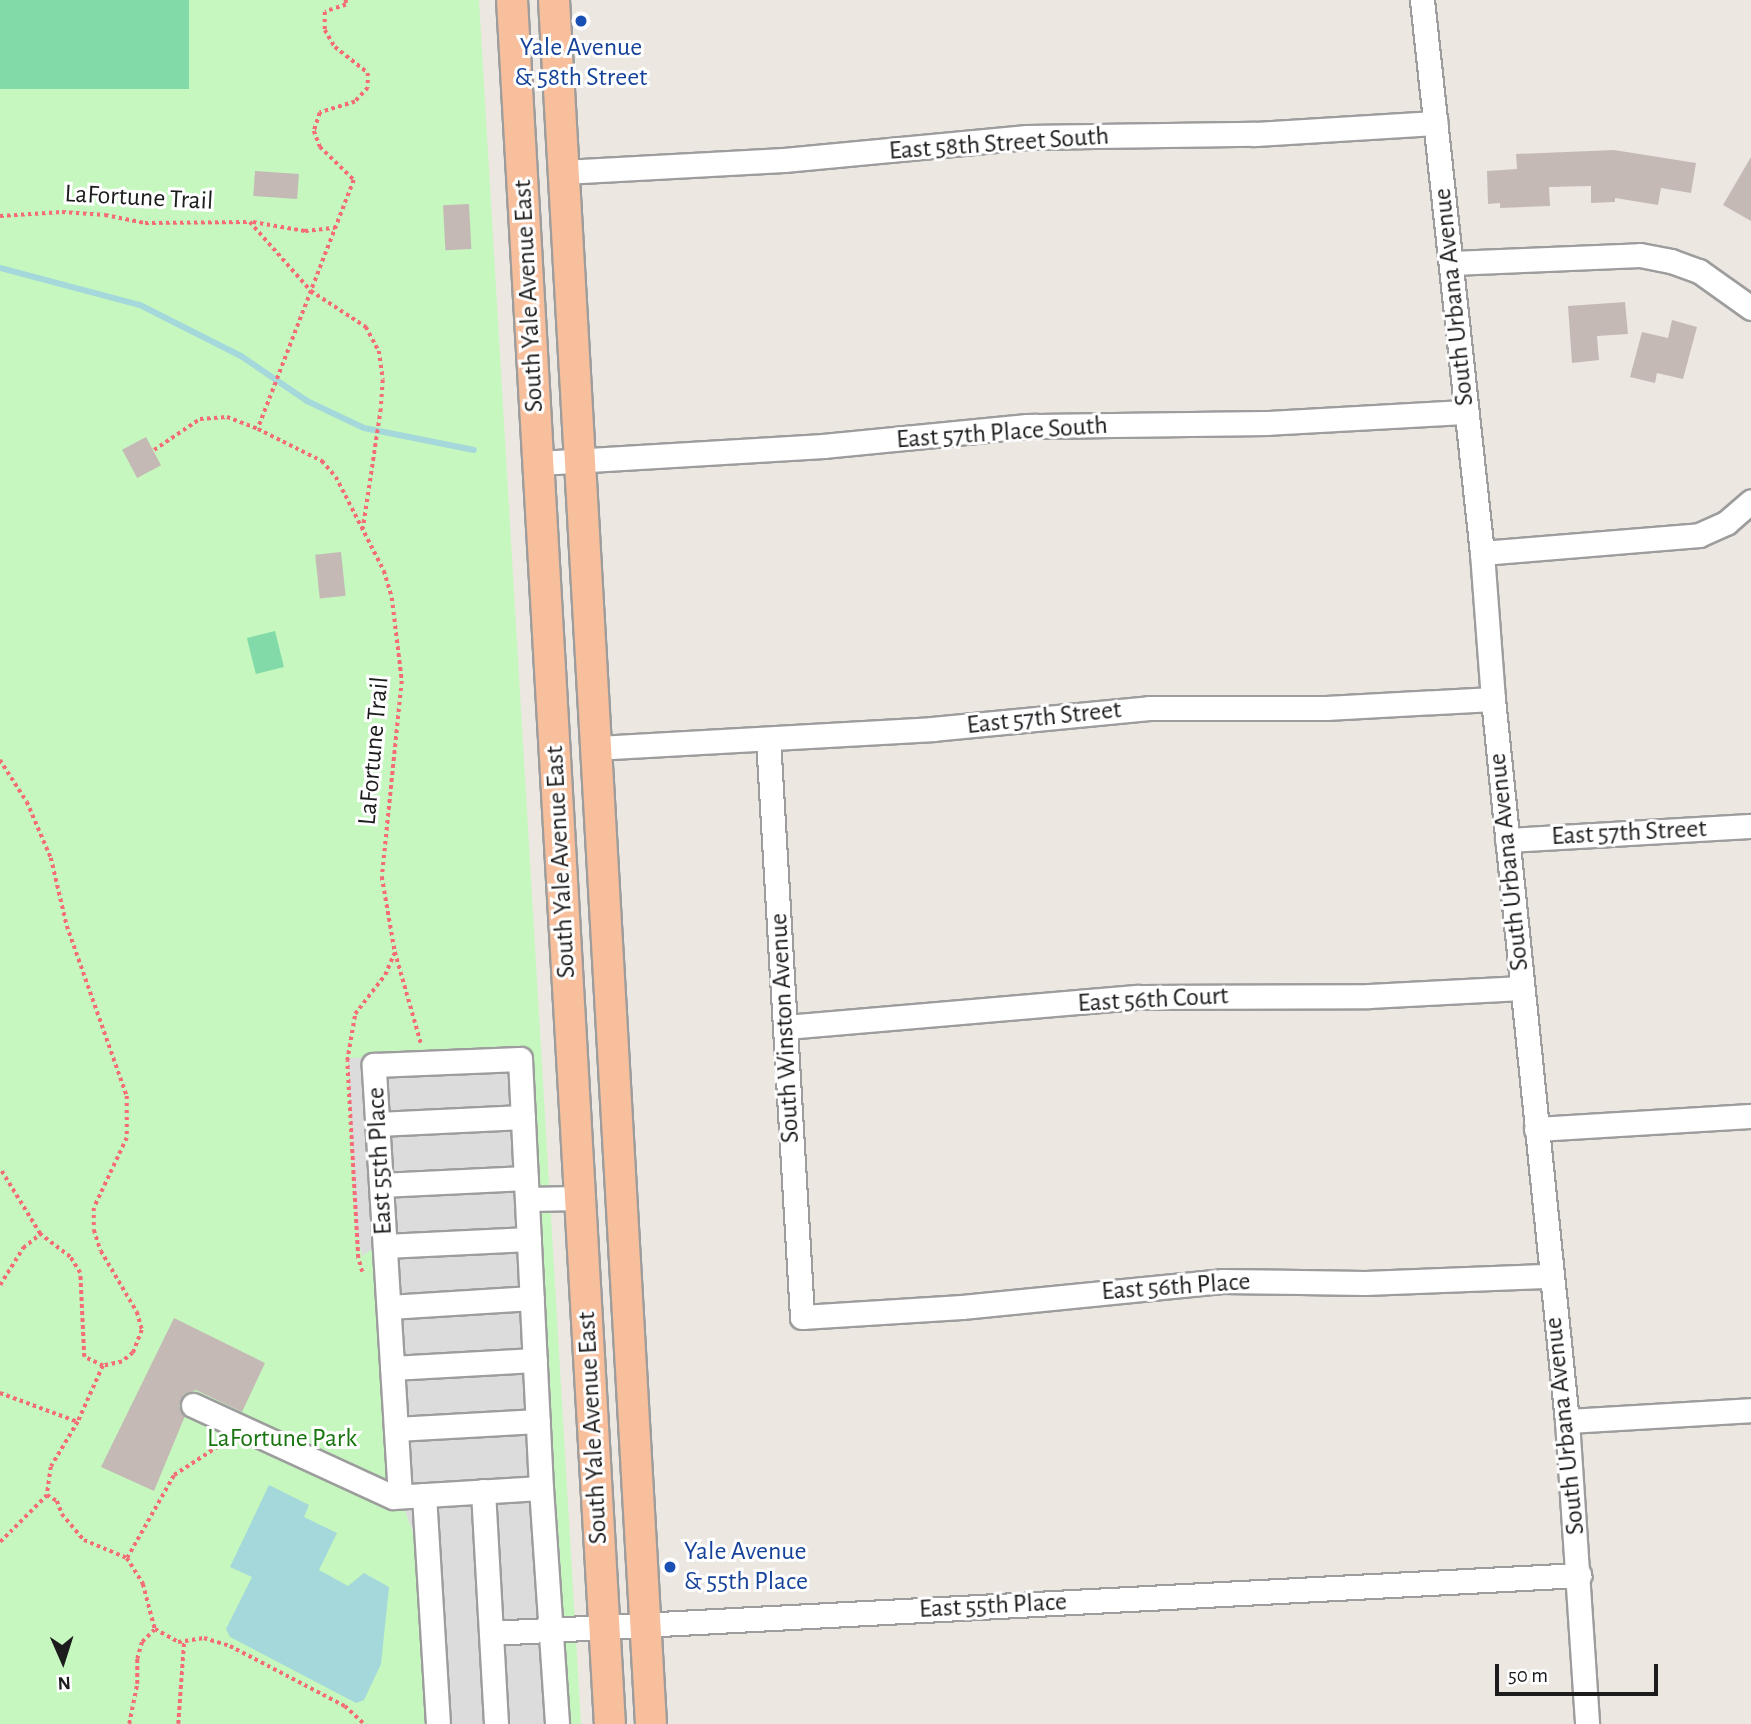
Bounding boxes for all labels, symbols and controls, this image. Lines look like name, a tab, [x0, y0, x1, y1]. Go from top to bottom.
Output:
marker: Yale Avenue & 58th Street	[573, 13, 589, 29]
place label: Yale Avenue & 58th Street	[515, 32, 647, 94]
street label: East 58th Street South	[888, 121, 1110, 167]
street label: LaFortune Trail	[64, 179, 214, 217]
street label: South Yale Avenue East	[507, 179, 551, 413]
street label: South Urbana Avenue	[1427, 187, 1481, 407]
street label: East 57th Place South	[895, 410, 1109, 456]
street label: LaFortune Trail	[352, 675, 396, 827]
street label: East 57th Street	[965, 694, 1123, 742]
street label: South Yale Avenue East	[539, 745, 583, 979]
street label: South Urbana Avenue	[1482, 752, 1536, 972]
street label: East 57th Street	[1551, 813, 1707, 853]
street label: South Winston Avenue	[763, 912, 807, 1144]
street label: East 56th Court	[1077, 980, 1229, 1020]
street label: East 55th Place	[361, 1086, 399, 1236]
street label: East 56th Place	[1100, 1266, 1252, 1308]
street label: South Yale Avenue East	[571, 1311, 615, 1545]
street label: South Urbana Avenue	[1538, 1316, 1592, 1536]
park label: LaFortune Park	[207, 1423, 357, 1455]
place label: Yale Avenue & 55th Place	[684, 1536, 808, 1598]
marker: Yale Avenue & 55th Place	[662, 1559, 678, 1575]
street label: East 55th Place	[918, 1587, 1068, 1625]
north arrow	[28, 1626, 98, 1696]
scale bar	[1499, 1650, 1662, 1694]
text: 50 m	[1508, 1665, 1548, 1686]
text: N	[57, 1673, 71, 1692]

